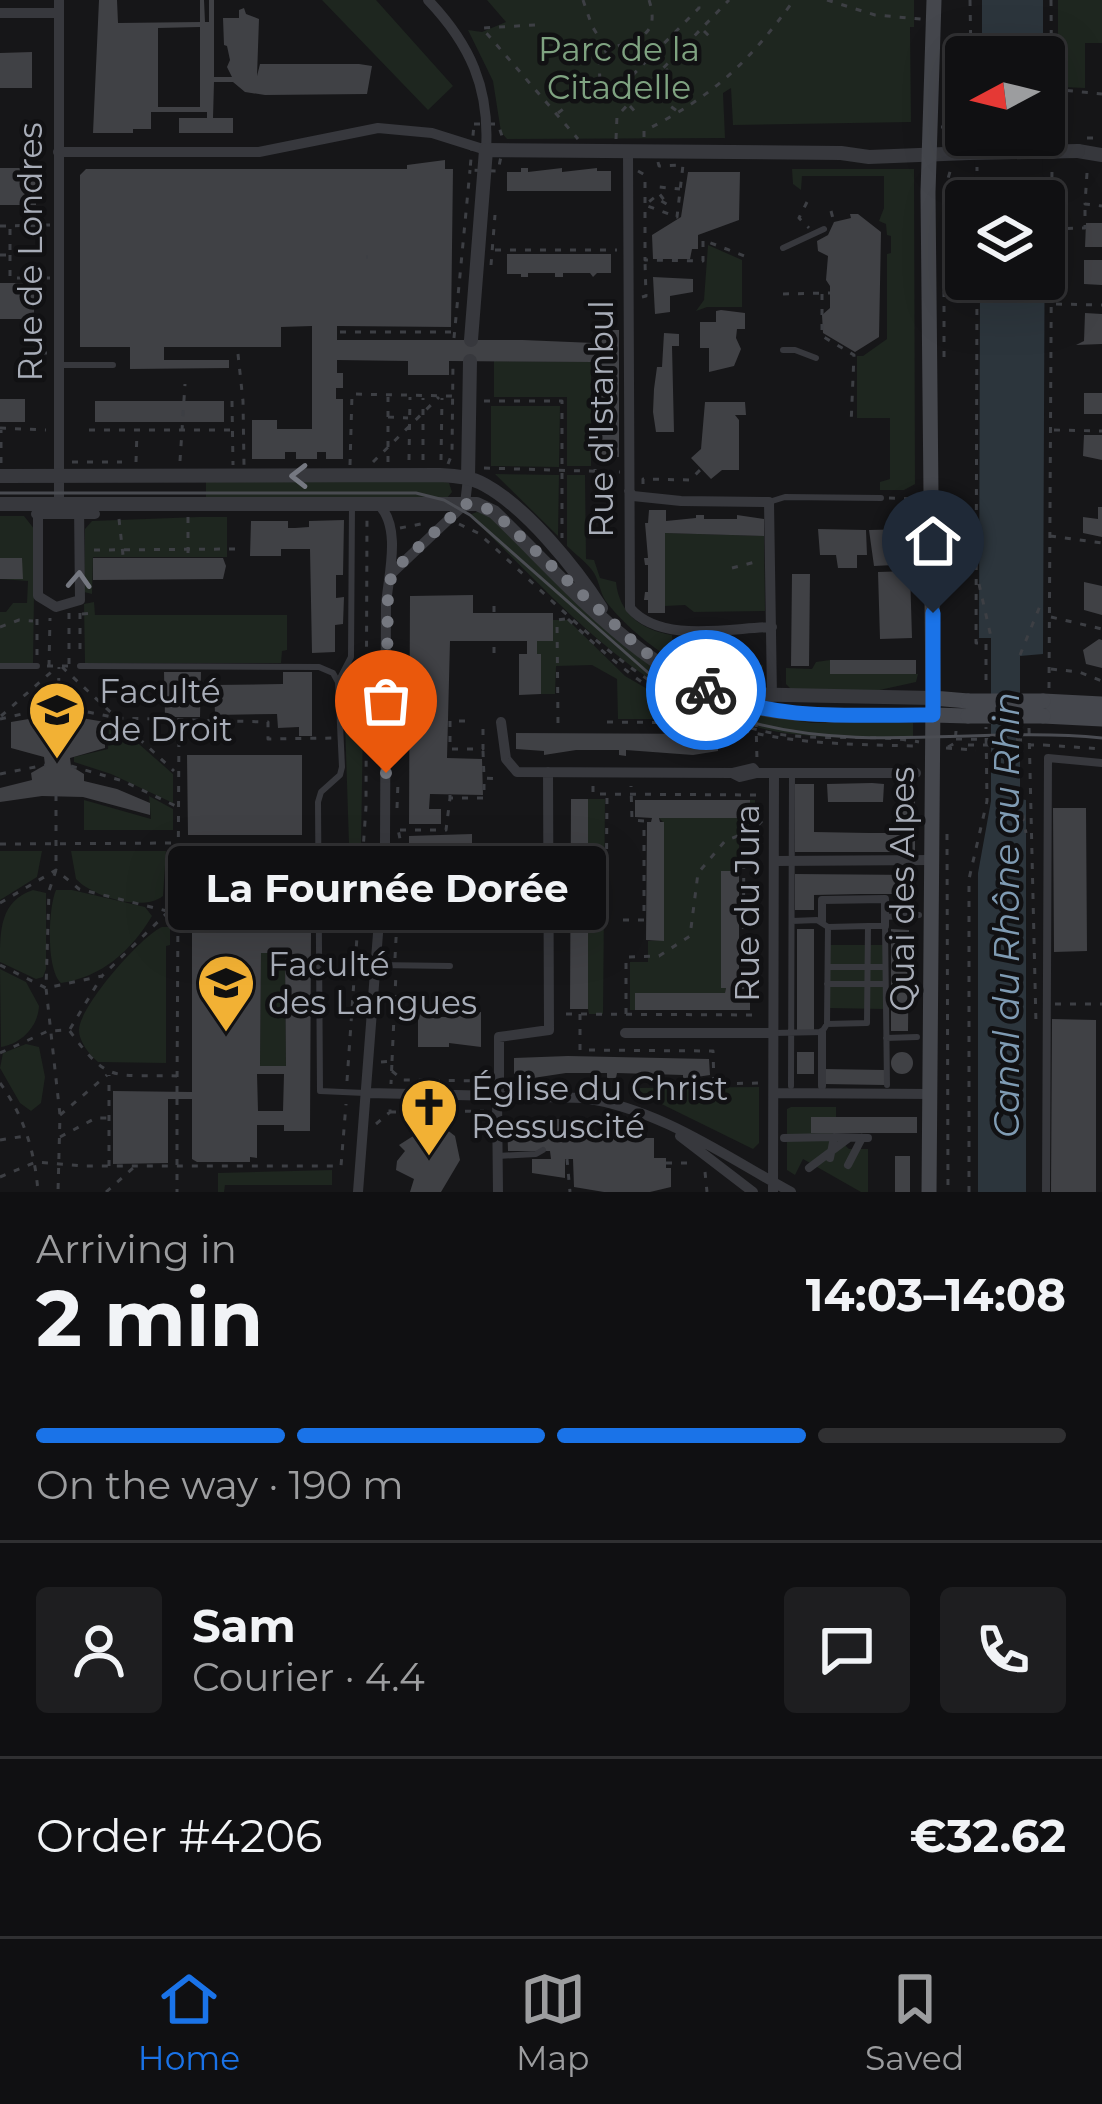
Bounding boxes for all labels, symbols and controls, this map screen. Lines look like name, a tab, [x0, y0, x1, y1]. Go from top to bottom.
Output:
park label: Parc de la Citadelle	[538, 29, 700, 107]
north arrow	[945, 36, 1065, 156]
map controls	[945, 36, 1065, 300]
street label: Rue de Londres	[10, 123, 50, 381]
button: layers	[945, 180, 1065, 300]
street label: Rue d'Istanbul	[581, 300, 621, 538]
one-way arrow	[289, 463, 307, 489]
pin	[882, 490, 984, 613]
icon: home	[900, 508, 966, 574]
one-way arrow	[66, 571, 92, 589]
courier	[646, 630, 766, 750]
pin	[335, 650, 437, 773]
icon: bike	[673, 657, 739, 723]
icon: bag	[353, 668, 419, 734]
place label: Faculté de Droit	[99, 671, 233, 749]
school or university icon: Faculté de Droit	[26, 679, 88, 761]
water label: Canal du Rhône au Rhin	[984, 692, 1028, 1138]
street label: Quai des Alpes	[882, 767, 922, 1011]
street label: Rue du Jura	[727, 804, 767, 1002]
callout: La Fournée Dorée	[167, 845, 605, 929]
text: La Fournée Dorée	[205, 864, 569, 912]
place label: Faculté des Langues	[268, 944, 477, 1022]
school or university icon: Faculté des Langues	[195, 952, 257, 1034]
place label: Église du Christ Ressuscité	[471, 1068, 728, 1146]
church icon: Église du Christ Ressuscité	[398, 1076, 460, 1158]
text: Arriving in	[36, 1225, 237, 1273]
text: 14:03–14:08	[806, 1267, 1066, 1322]
text: 2 min	[36, 1270, 263, 1366]
text: On the way · 190 m	[36, 1461, 404, 1509]
button: person	[36, 1587, 162, 1713]
button: chat	[784, 1587, 910, 1713]
button: phone	[940, 1587, 1066, 1713]
text: Sam	[192, 1598, 296, 1653]
text: Courier · 4.4	[192, 1653, 425, 1701]
text: Order #4206	[36, 1808, 322, 1863]
text: €32.62	[910, 1808, 1066, 1863]
tab: Home	[138, 1966, 240, 2078]
tab: Map	[516, 1966, 589, 2078]
tab: Saved	[865, 1966, 964, 2078]

